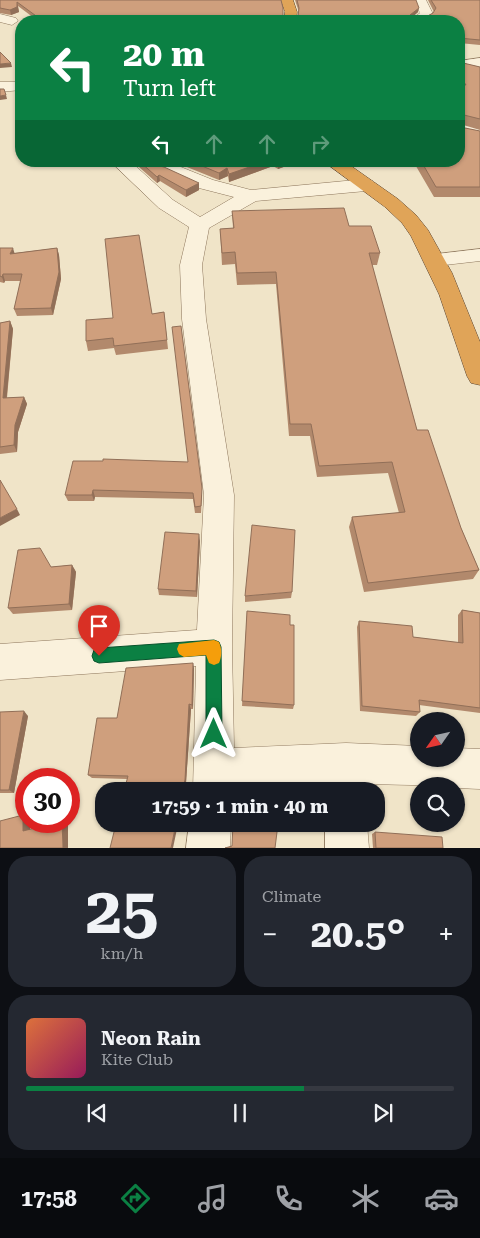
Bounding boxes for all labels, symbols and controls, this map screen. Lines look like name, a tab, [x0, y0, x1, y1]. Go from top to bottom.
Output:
text: 20 m	[123, 34, 205, 75]
icon: left	[40, 35, 105, 100]
text: Turn left	[123, 76, 216, 101]
icon: left	[147, 130, 175, 158]
icon: ahead	[200, 130, 228, 158]
icon: ahead	[253, 130, 281, 158]
icon: right	[306, 130, 334, 158]
pin	[78, 605, 120, 656]
icon: arrive	[85, 612, 113, 640]
position arrow	[187, 707, 239, 759]
north arrow	[410, 712, 465, 768]
map controls	[410, 712, 465, 832]
speed limit sign: 30	[15, 768, 80, 833]
button: search	[410, 777, 465, 832]
text: 17:59 · 1 min · 40 m	[152, 795, 328, 818]
text: 25	[86, 873, 158, 949]
text: Climate	[262, 887, 321, 906]
text: 20.5°	[311, 912, 405, 956]
text: −	[262, 918, 278, 951]
text: +	[438, 918, 454, 951]
text: km/h	[101, 944, 143, 963]
text: Neon Rain	[101, 1027, 201, 1050]
text: Kite Club	[101, 1050, 173, 1069]
icon: previous	[83, 1099, 111, 1127]
icon: pause	[226, 1099, 254, 1127]
icon: next	[369, 1099, 397, 1127]
icon: directions	[118, 1181, 153, 1216]
icon: music	[195, 1181, 230, 1216]
icon: phone	[271, 1181, 306, 1216]
icon: climate	[348, 1181, 383, 1216]
icon: car	[424, 1181, 459, 1216]
text: 17:58	[21, 1186, 77, 1211]

